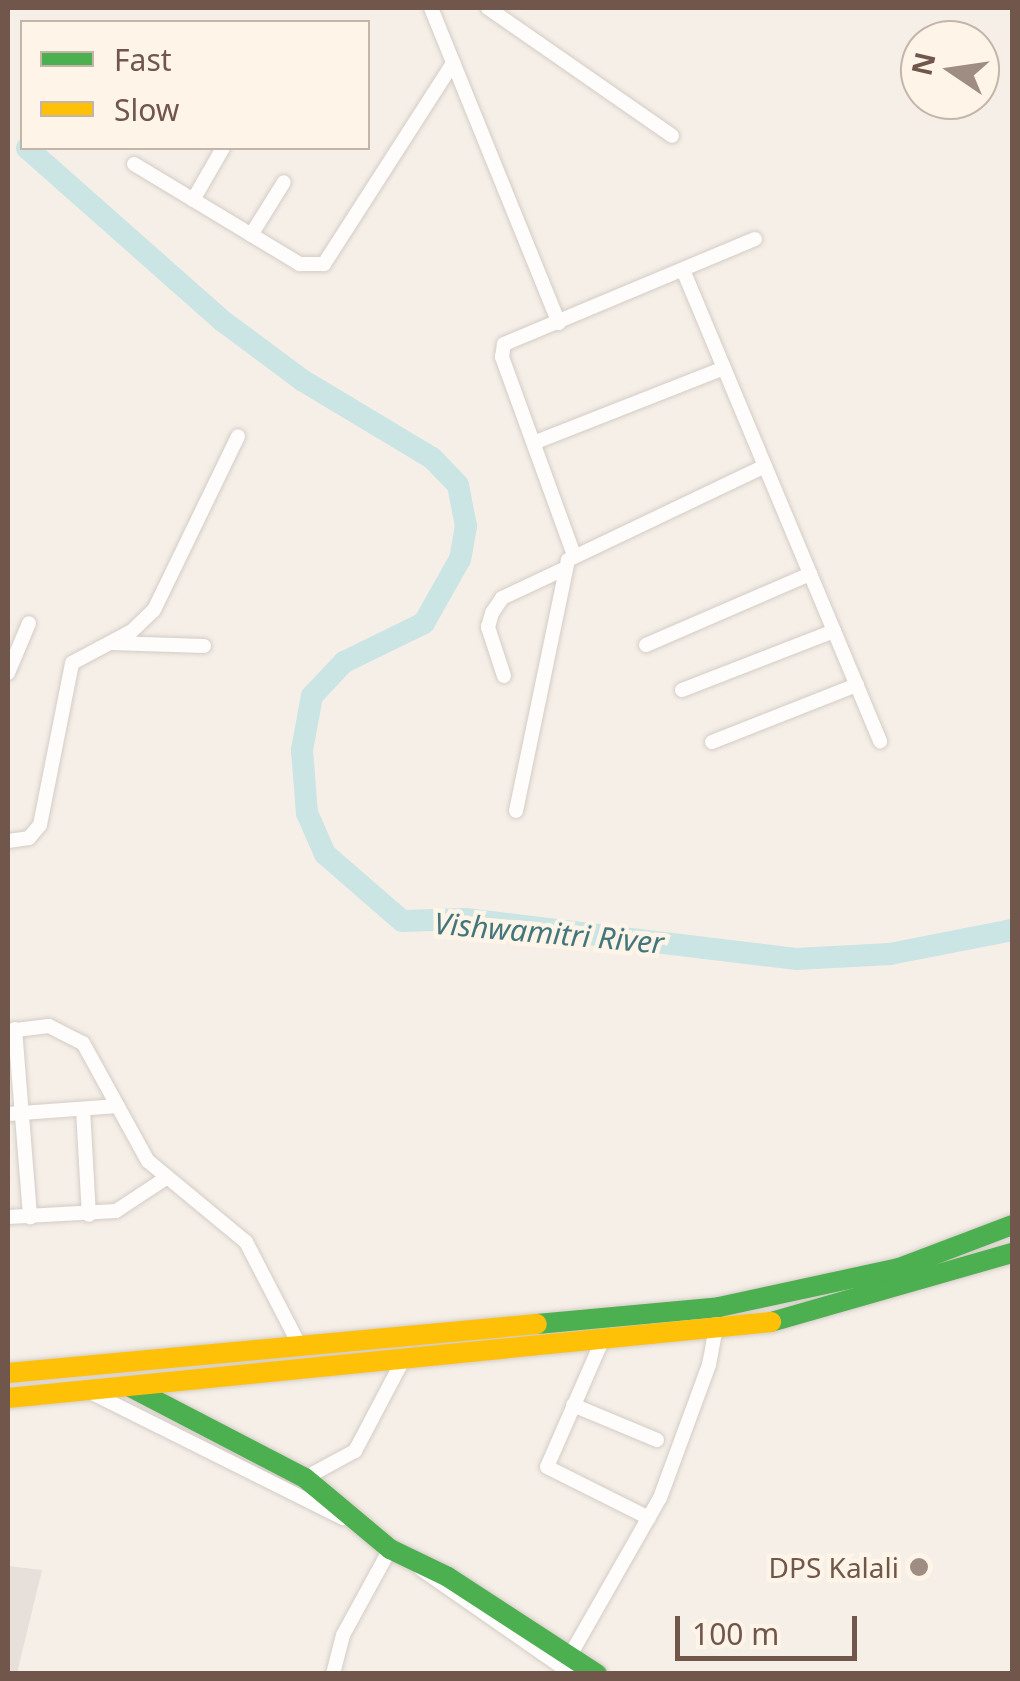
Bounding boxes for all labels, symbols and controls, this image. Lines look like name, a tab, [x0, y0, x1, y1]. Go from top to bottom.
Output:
legend	[20, 20, 370, 150]
north arrow	[900, 20, 1000, 120]
text: Fast	[114, 39, 172, 80]
text: N	[902, 48, 944, 79]
text: Slow	[114, 89, 179, 130]
water label: Vishwamitri River	[433, 905, 665, 961]
place label: DPS Kalali	[769, 1550, 899, 1584]
marker: DPS Kalali	[908, 1556, 930, 1578]
scale bar	[680, 1596, 862, 1658]
text: 100 m	[692, 1613, 779, 1654]

